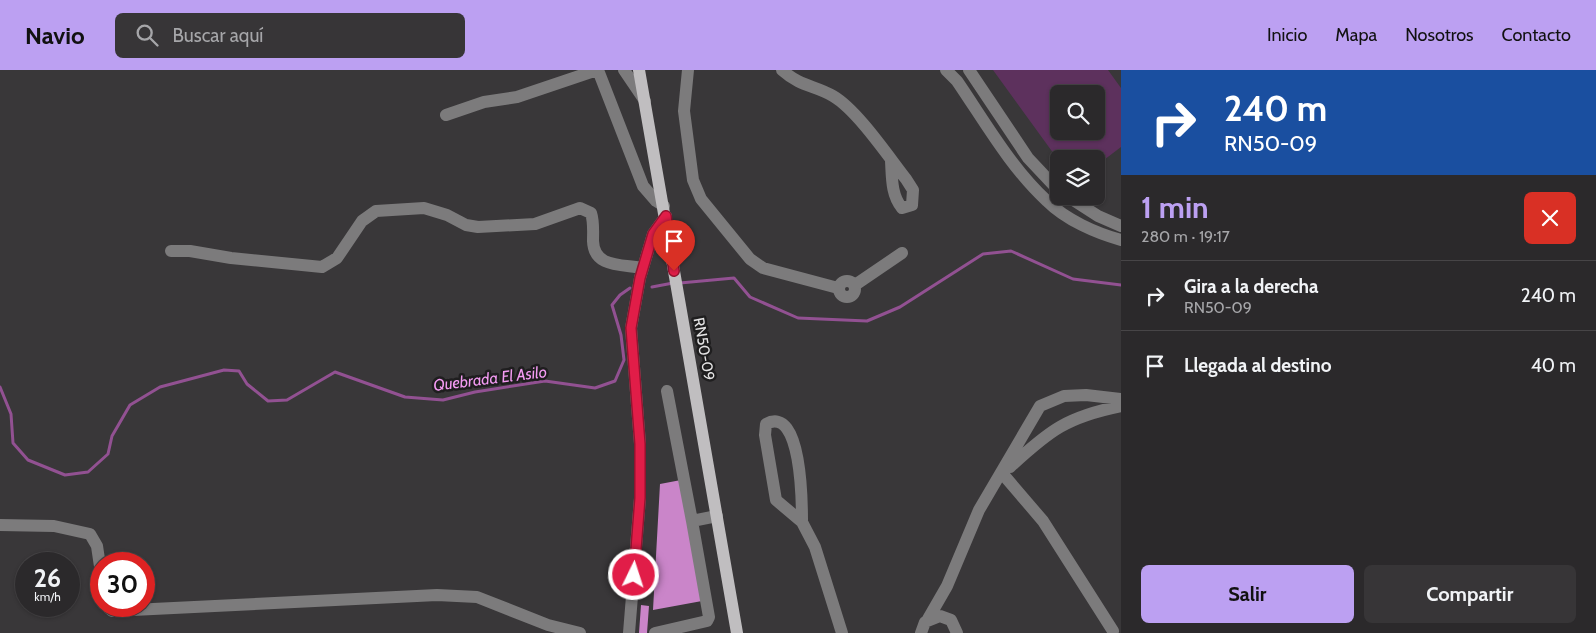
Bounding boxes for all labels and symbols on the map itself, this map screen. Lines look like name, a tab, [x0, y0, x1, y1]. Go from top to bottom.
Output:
pin	[653, 220, 695, 271]
street label: RN50-09	[690, 316, 718, 382]
water label: Quebrada El Asilo	[432, 362, 548, 395]
position arrow	[607, 548, 659, 600]
speed limit sign: 30	[90, 552, 155, 617]

